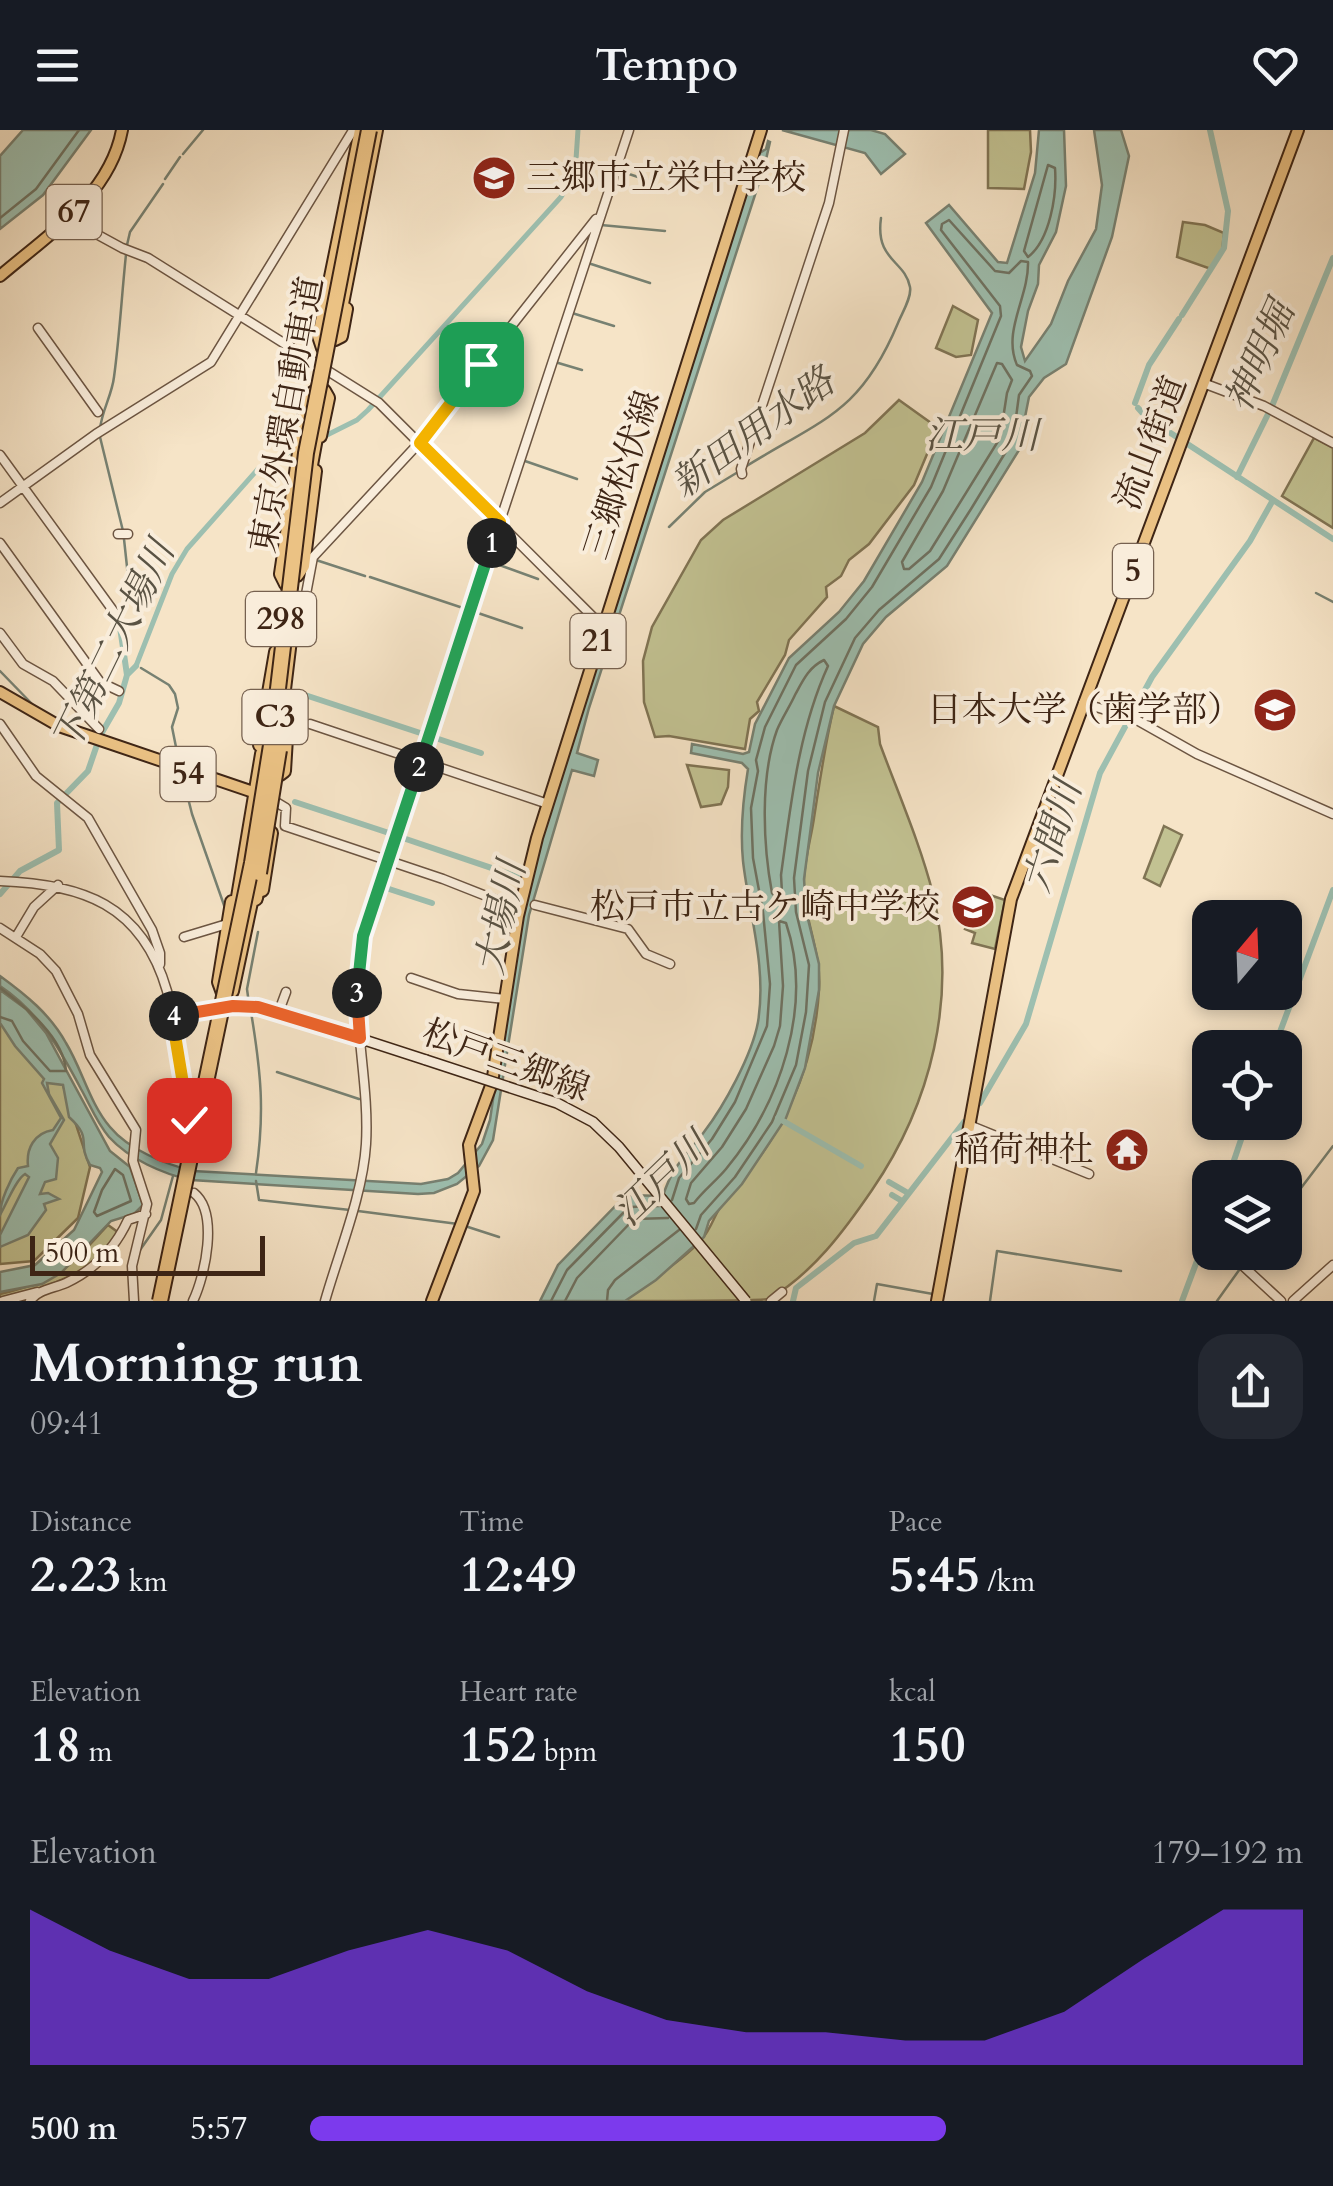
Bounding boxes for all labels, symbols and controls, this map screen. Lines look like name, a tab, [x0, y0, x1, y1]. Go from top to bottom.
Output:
text: Tempo	[595, 35, 738, 96]
icon: menu	[30, 38, 85, 93]
icon: heart	[1248, 38, 1303, 93]
place label: 三郷市立栄中学校	[526, 154, 806, 202]
school or university icon: 三郷市立栄中学校	[471, 155, 517, 201]
road number: 67	[46, 185, 102, 239]
street label: 東京外環自動車道	[239, 273, 335, 557]
water label: 神明堀	[1213, 289, 1309, 420]
pin	[439, 322, 524, 407]
icon: arrive	[454, 337, 509, 392]
water label: 新田用水路	[661, 354, 848, 510]
street label: 流山街道	[1104, 369, 1198, 517]
street label: 三郷松伏線	[572, 384, 672, 566]
water label: 江戸川	[925, 410, 1043, 462]
pin: 1	[467, 518, 517, 568]
text: 1	[485, 524, 499, 562]
water label: 下第二大場川	[41, 529, 189, 760]
road number: 5	[1113, 544, 1153, 598]
road number: 298	[246, 592, 316, 646]
road number: 21	[570, 614, 626, 668]
place label: 日本大学（歯学部）	[927, 686, 1242, 734]
school or university icon: 日本大学（歯学部）	[1252, 687, 1298, 733]
road number: C3	[242, 690, 308, 744]
pin: 2	[394, 742, 444, 792]
road number: 54	[160, 747, 216, 801]
text: 2	[412, 748, 426, 786]
water label: 六間川	[1011, 771, 1096, 899]
water label: 大場川	[464, 853, 539, 979]
place label: 松戸市立古ケ崎中学校	[590, 883, 940, 931]
school or university icon: 松戸市立古ケ崎中学校	[950, 884, 996, 930]
north arrow	[1192, 900, 1302, 1010]
map controls	[1192, 900, 1302, 1270]
pin: 3	[332, 968, 382, 1018]
text: 3	[350, 974, 364, 1012]
pin: 4	[149, 991, 199, 1041]
text: 4	[167, 997, 181, 1035]
street label: 松戸三郷線	[416, 1009, 596, 1113]
button: locate	[1192, 1030, 1302, 1140]
pin	[147, 1078, 232, 1163]
icon: check	[162, 1093, 217, 1148]
water label: 江戸川	[603, 1118, 724, 1237]
place label: 稲荷神社	[954, 1126, 1094, 1174]
temple icon: 稲荷神社	[1104, 1127, 1150, 1173]
button: layers	[1192, 1160, 1302, 1270]
scale bar	[30, 1231, 265, 1276]
text: 500 m	[45, 1234, 119, 1272]
text: Morning run	[30, 1327, 363, 1401]
button: share	[1198, 1334, 1303, 1439]
text: 09:41	[30, 1402, 104, 1446]
text: Distance	[30, 1503, 132, 1541]
text: Time	[459, 1503, 524, 1541]
text: Pace	[889, 1503, 943, 1541]
text: 2.23	[30, 1541, 121, 1609]
text: 12:49	[459, 1541, 576, 1609]
text: 5:45	[889, 1541, 980, 1609]
text: km	[121, 1563, 168, 1601]
text: /km	[980, 1563, 1035, 1601]
text: Elevation	[30, 1673, 141, 1711]
text: Heart rate	[459, 1673, 578, 1711]
text: kcal	[889, 1673, 936, 1711]
text: 18	[30, 1711, 81, 1779]
text: 152	[459, 1711, 536, 1779]
text: 150	[889, 1711, 966, 1779]
text: m	[81, 1733, 112, 1771]
text: bpm	[536, 1733, 597, 1771]
text: Elevation	[30, 1831, 157, 1875]
text: 179–192 m	[1151, 1831, 1303, 1875]
text: 500 m	[30, 2107, 117, 2151]
text: 5:57	[190, 2107, 247, 2151]

